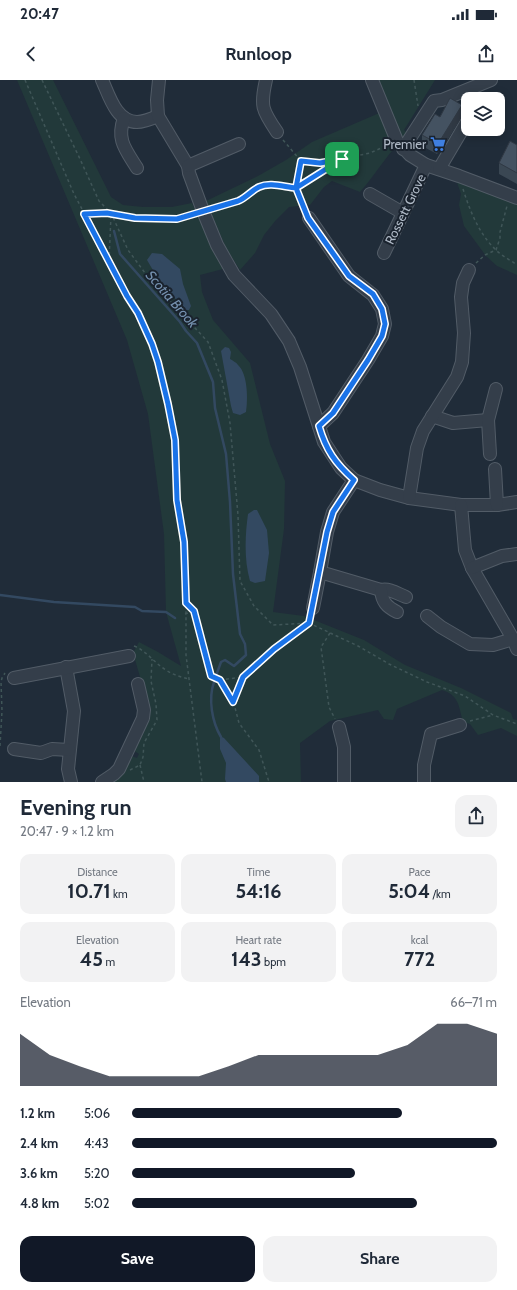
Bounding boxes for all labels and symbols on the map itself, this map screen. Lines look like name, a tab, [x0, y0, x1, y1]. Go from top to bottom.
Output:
supermarket icon: Premier	[429, 135, 447, 153]
place label: Premier	[383, 136, 427, 152]
pin	[325, 142, 359, 176]
street label: Rossett Grove	[381, 171, 429, 247]
water label: Scotia Brook	[142, 266, 203, 332]

